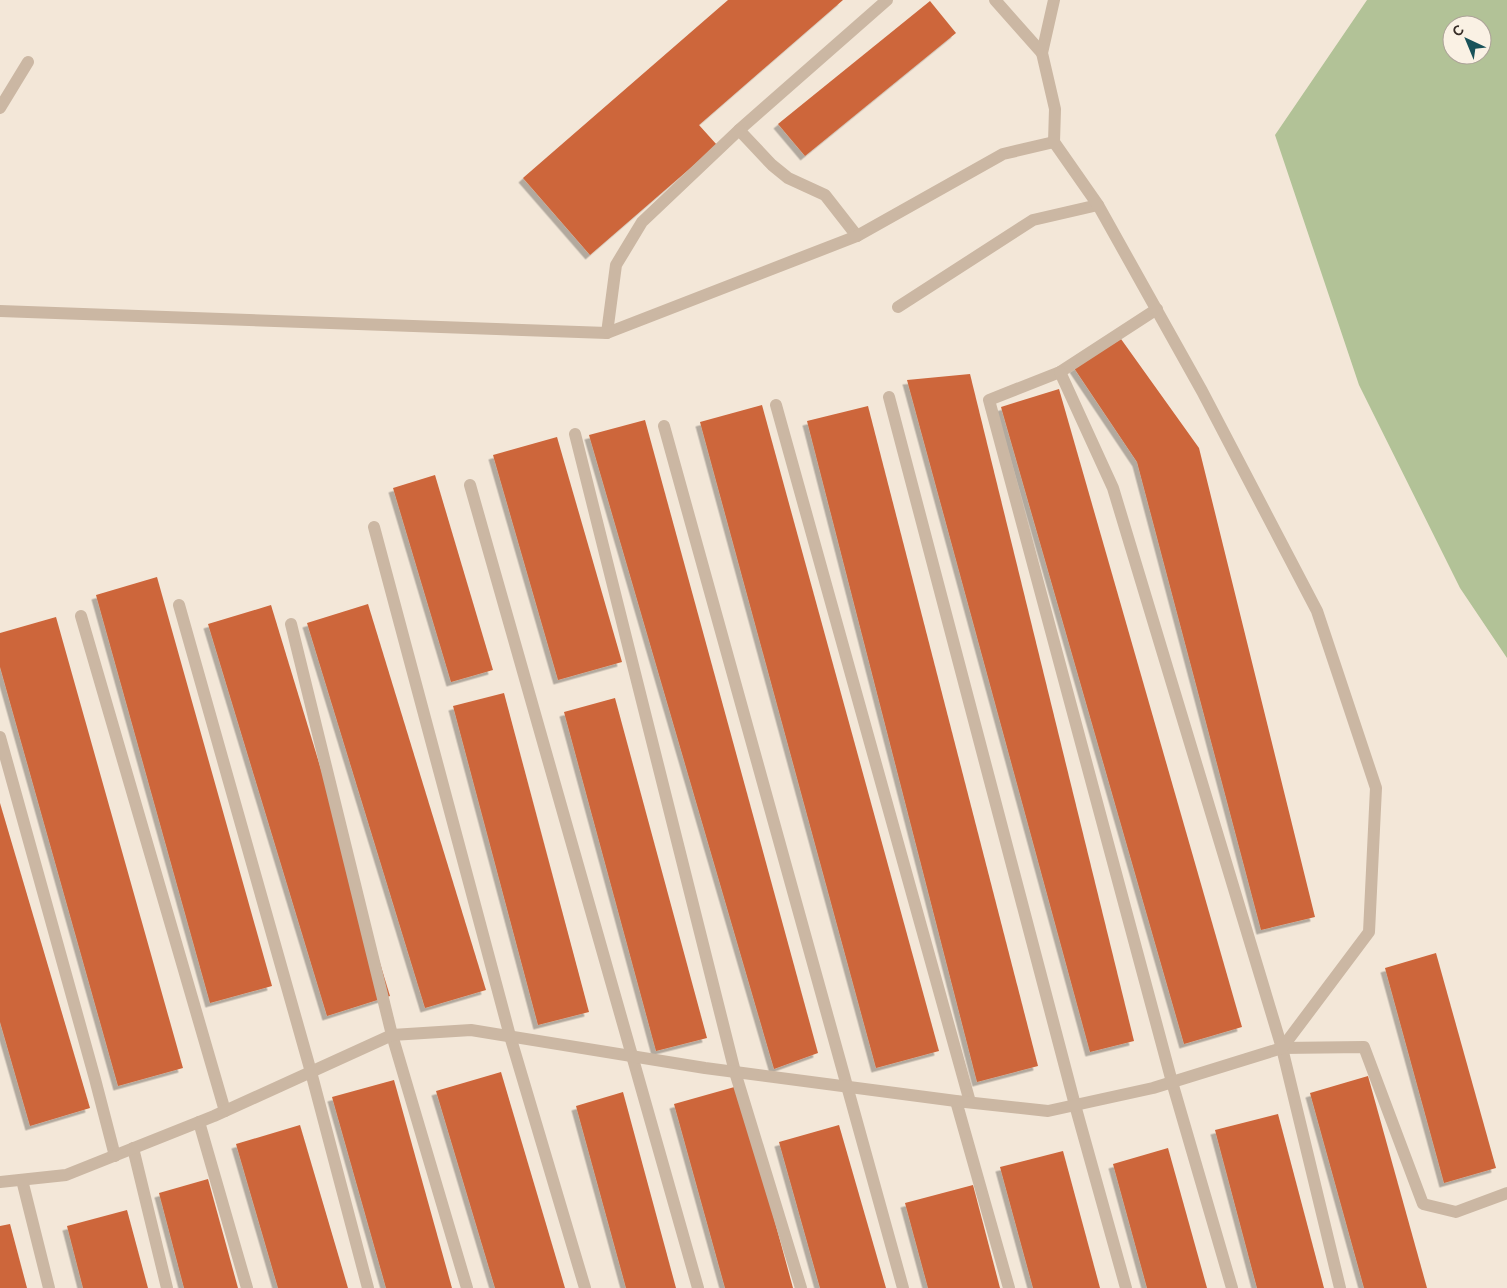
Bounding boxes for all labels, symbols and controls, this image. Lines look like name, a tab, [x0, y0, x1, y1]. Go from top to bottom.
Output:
north arrow	[1442, 15, 1492, 65]
text: С	[1449, 21, 1467, 40]

